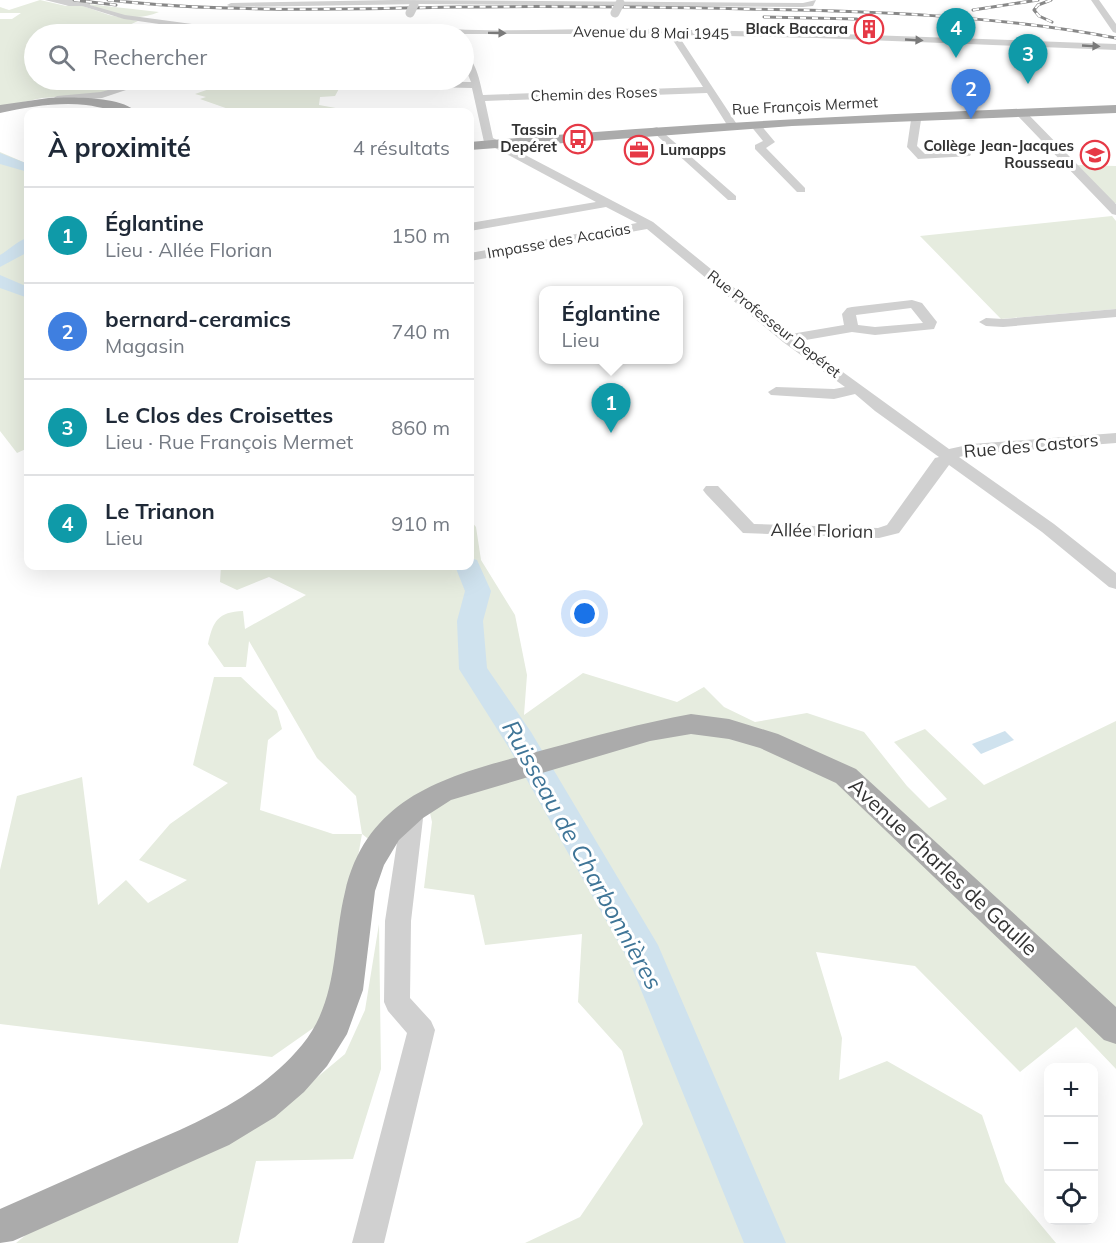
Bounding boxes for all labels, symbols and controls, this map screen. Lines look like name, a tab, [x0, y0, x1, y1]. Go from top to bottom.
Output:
pin: 4	[936, 8, 976, 58]
building icon: Black Baccara	[853, 13, 885, 45]
place label: Black Baccara	[745, 19, 848, 38]
street label: Avenue du 8 Mai 1945	[573, 22, 729, 43]
search box	[24, 24, 474, 90]
one-way arrow	[487, 28, 506, 37]
pin: 3	[1008, 34, 1048, 84]
one-way arrow	[905, 36, 924, 45]
icon: search	[45, 41, 78, 74]
one-way arrow	[1081, 41, 1100, 50]
text: Rechercher	[93, 43, 207, 71]
pin: 2	[952, 70, 990, 119]
street label: Chemin des Roses	[530, 82, 658, 105]
street label: Rue François Mermet	[731, 92, 879, 119]
place label: Tassin Depéret	[500, 120, 557, 156]
bus stop icon: Tassin Depéret	[562, 123, 594, 155]
text: À proximité	[48, 131, 191, 164]
office icon: Lumapps	[623, 134, 655, 166]
text: 4 résultats	[353, 135, 450, 160]
place label: Collège Jean-Jacques Rousseau	[923, 136, 1074, 172]
school or university icon: Collège Jean-Jacques Rousseau	[1079, 139, 1111, 171]
place label: Lumapps	[660, 140, 726, 159]
text: Églantine	[105, 209, 204, 237]
street label: Impasse des Acacias	[486, 219, 632, 262]
text: 1	[62, 223, 74, 248]
text: 150 m	[391, 223, 450, 248]
text: Lieu · Allée Florian	[105, 237, 273, 262]
street label: Rue Professeur Depéret	[704, 266, 845, 382]
popup	[539, 286, 683, 364]
text: Églantine	[562, 299, 660, 327]
text: bernard-ceramics	[105, 305, 291, 333]
text: 2	[62, 319, 74, 344]
text: 740 m	[391, 319, 450, 344]
text: Lieu	[562, 327, 600, 352]
text: Magasin	[105, 333, 185, 358]
pin: 1	[592, 384, 630, 433]
text: Le Clos des Croisettes	[105, 401, 333, 429]
text: 3	[62, 415, 74, 440]
text: 860 m	[391, 415, 450, 440]
street label: Rue des Castors	[963, 428, 1099, 463]
text: Lieu · Rue François Mermet	[105, 429, 353, 454]
text: Le Trianon	[105, 497, 215, 525]
text: 4	[62, 511, 74, 536]
text: 910 m	[391, 511, 450, 536]
street label: Allée Florian	[770, 518, 874, 543]
text: Lieu	[105, 525, 143, 550]
your location	[570, 599, 599, 628]
water label: Ruisseau de Charbonnières	[496, 715, 670, 994]
street label: Avenue Charles de Gaulle	[844, 772, 1044, 961]
map controls	[1044, 1063, 1098, 1225]
button: +	[1044, 1063, 1098, 1117]
button: −	[1044, 1117, 1098, 1171]
button: locate	[1044, 1171, 1098, 1225]

